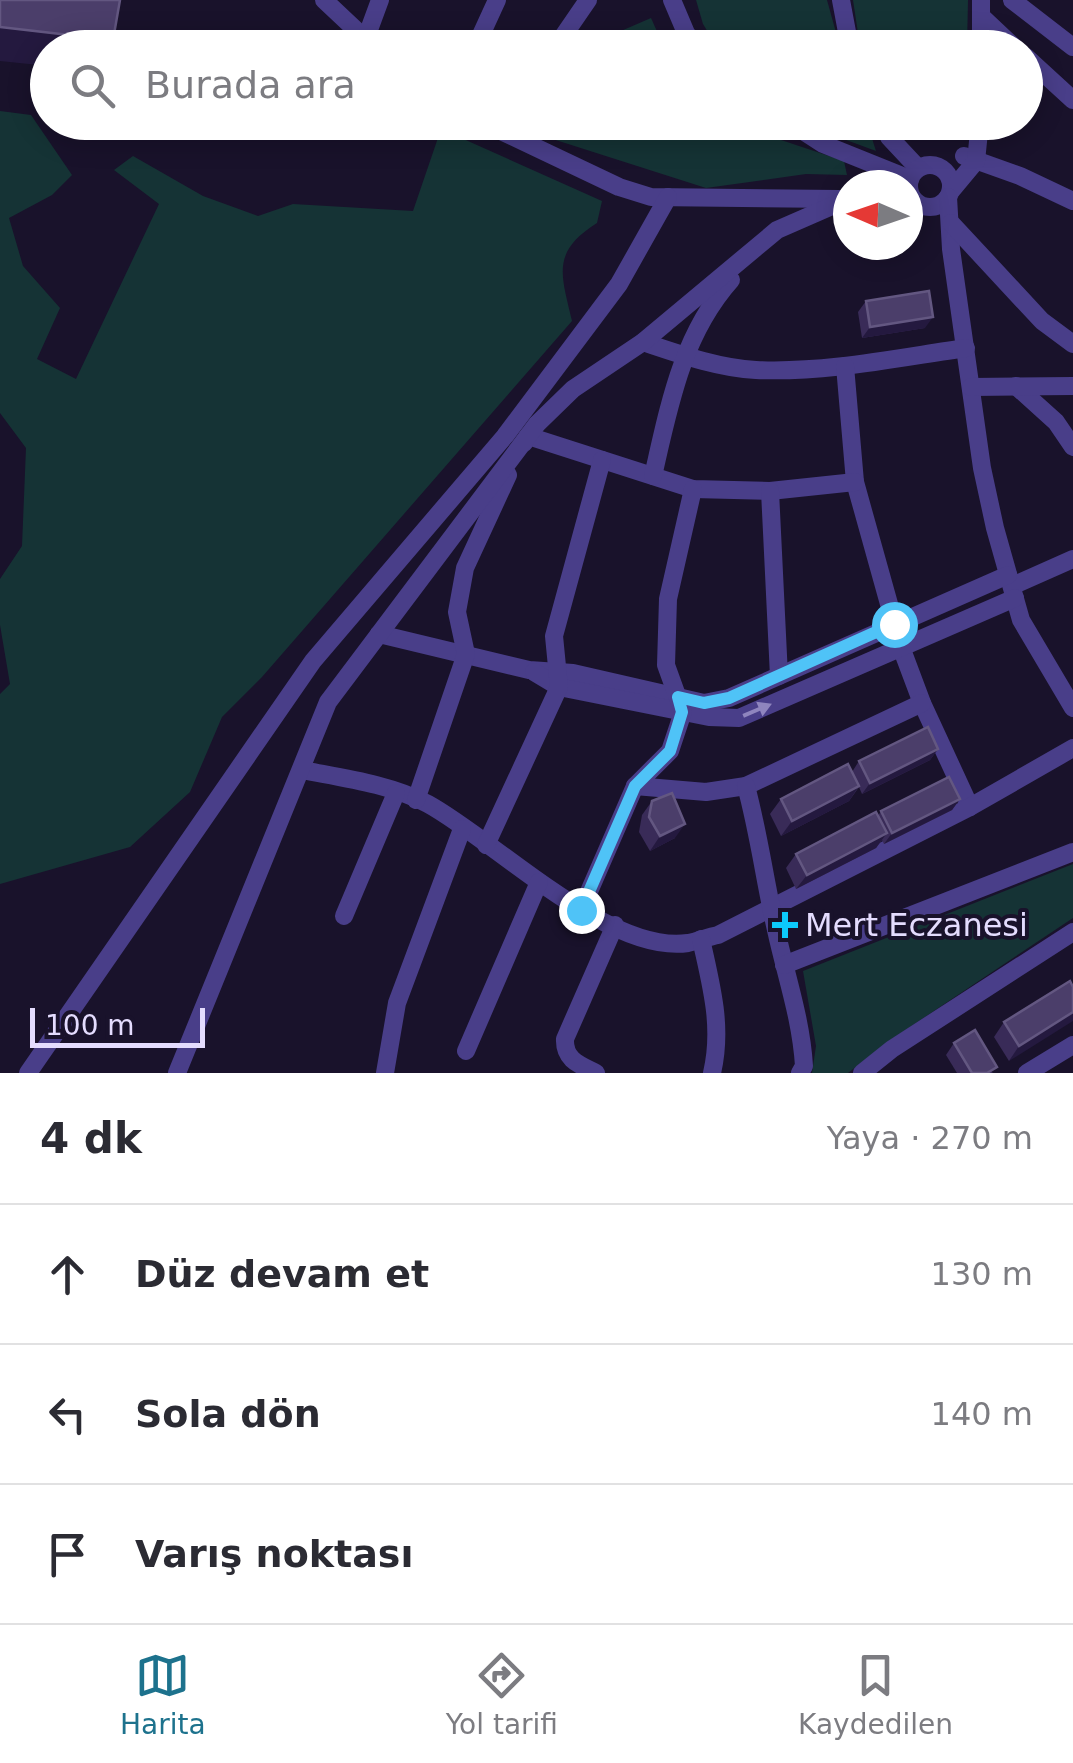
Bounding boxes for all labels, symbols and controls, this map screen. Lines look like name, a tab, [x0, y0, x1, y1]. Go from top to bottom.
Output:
search box	[30, 30, 1043, 140]
icon: search	[65, 58, 120, 113]
text: Burada ara	[145, 63, 356, 107]
north arrow	[833, 170, 923, 260]
route start	[872, 602, 918, 648]
one-way arrow	[742, 702, 772, 718]
route end	[559, 888, 605, 934]
place label: Mert Eczanesi	[805, 906, 1028, 944]
marker: Mert Eczanesi	[774, 914, 796, 936]
scale bar	[30, 1003, 205, 1048]
text: 100 m	[45, 1009, 135, 1042]
text: 4 dk	[40, 1114, 142, 1163]
text: Yaya · 270 m	[827, 1119, 1033, 1157]
icon: ahead	[40, 1247, 95, 1302]
text: Düz devam et	[135, 1252, 429, 1296]
text: 130 m	[931, 1255, 1033, 1293]
icon: left	[40, 1387, 95, 1442]
text: Sola dön	[135, 1392, 321, 1436]
text: 140 m	[931, 1395, 1033, 1433]
icon: arrive	[40, 1527, 95, 1582]
text: Varış noktası	[135, 1532, 413, 1576]
tab: Harita	[120, 1648, 206, 1741]
tab: Yol tarifi	[446, 1648, 558, 1741]
tab: Kaydedilen	[798, 1648, 953, 1741]

